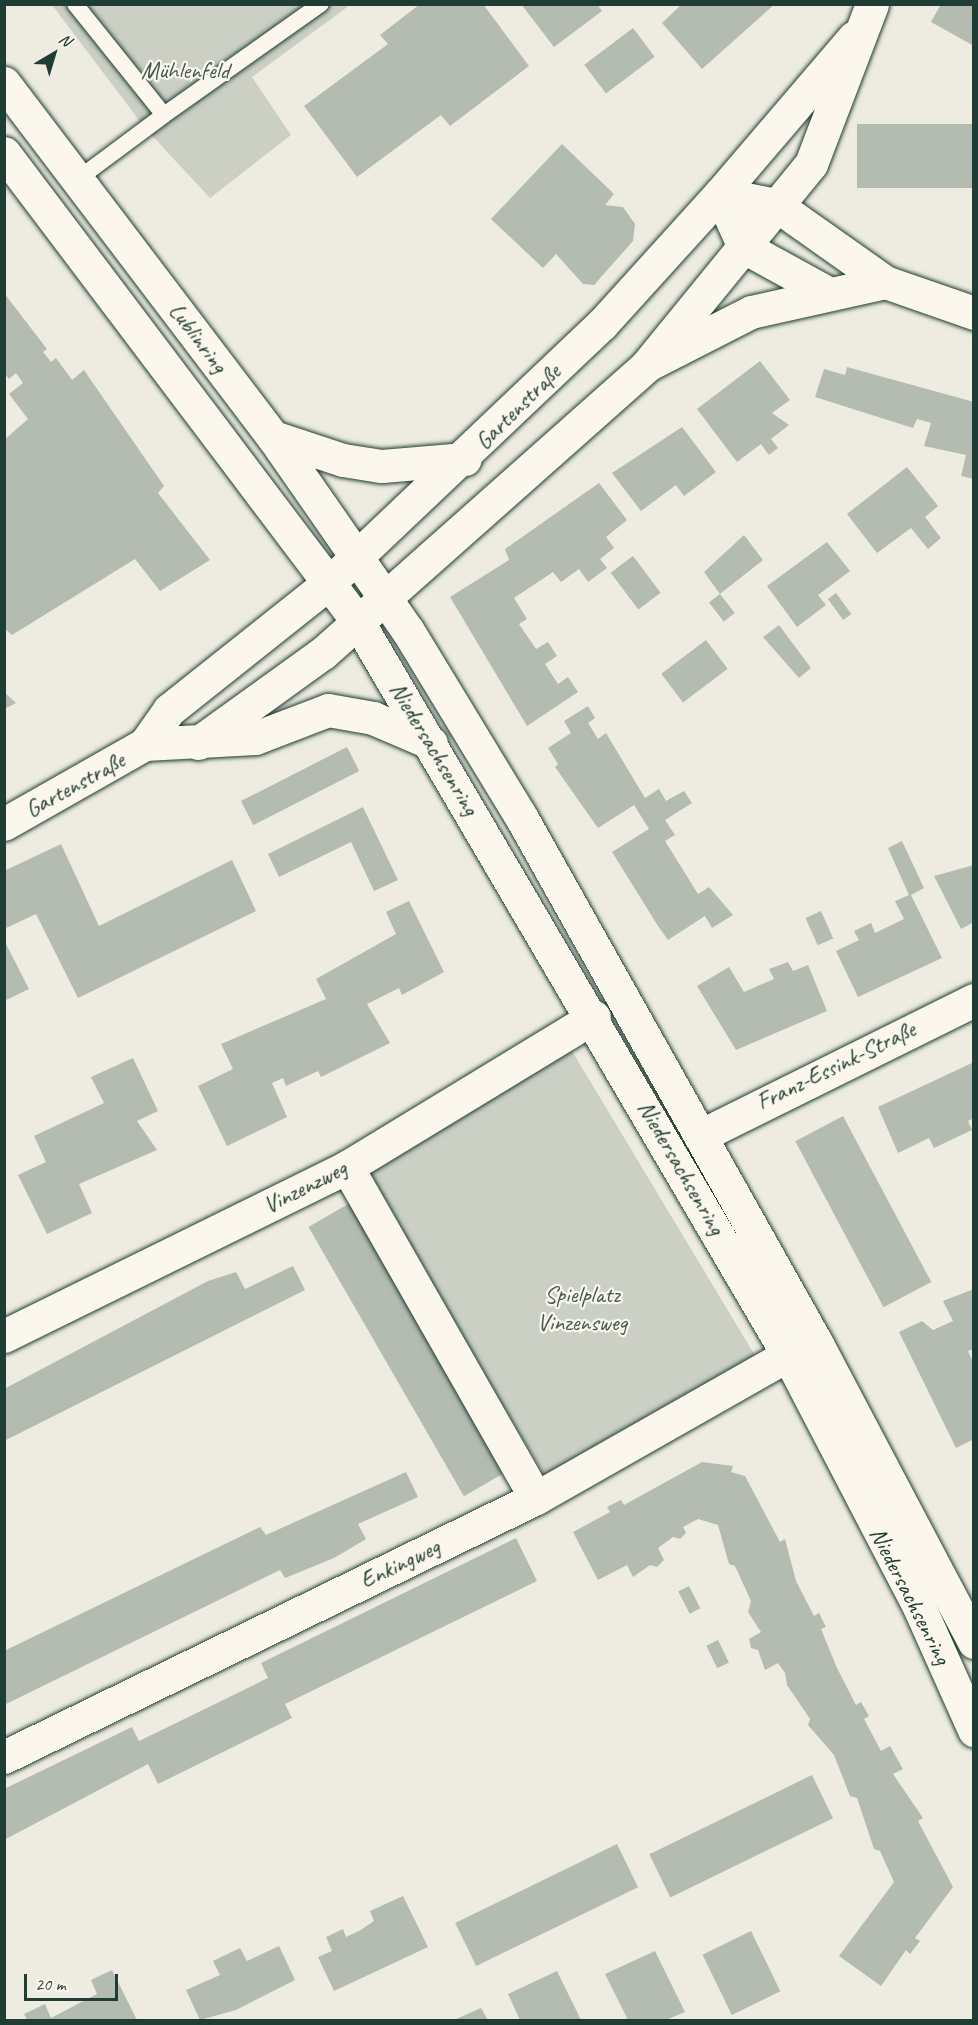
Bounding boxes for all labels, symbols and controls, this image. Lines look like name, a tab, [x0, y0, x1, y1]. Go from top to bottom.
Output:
north arrow	[24, 24, 84, 84]
text: N	[55, 29, 75, 51]
park label: Mühlenfeld	[141, 57, 229, 85]
street label: Lublinring	[162, 297, 234, 379]
street label: Gartenstraße	[469, 358, 567, 456]
street label: Niedersachsenring	[383, 677, 485, 821]
street label: Gartenstraße	[20, 746, 130, 824]
street label: Franz-Essink-Straße	[752, 1015, 920, 1117]
street label: Niedersachsenring	[631, 1096, 731, 1240]
street label: Vinzenzweg	[259, 1154, 351, 1220]
park label: Spielplatz Vinzensweg	[537, 1281, 627, 1337]
street label: Niedersachsenring	[863, 1522, 957, 1670]
street label: Enkingweg	[356, 1532, 444, 1596]
scale bar	[27, 1962, 122, 2000]
text: 20 m	[35, 1973, 66, 1995]

